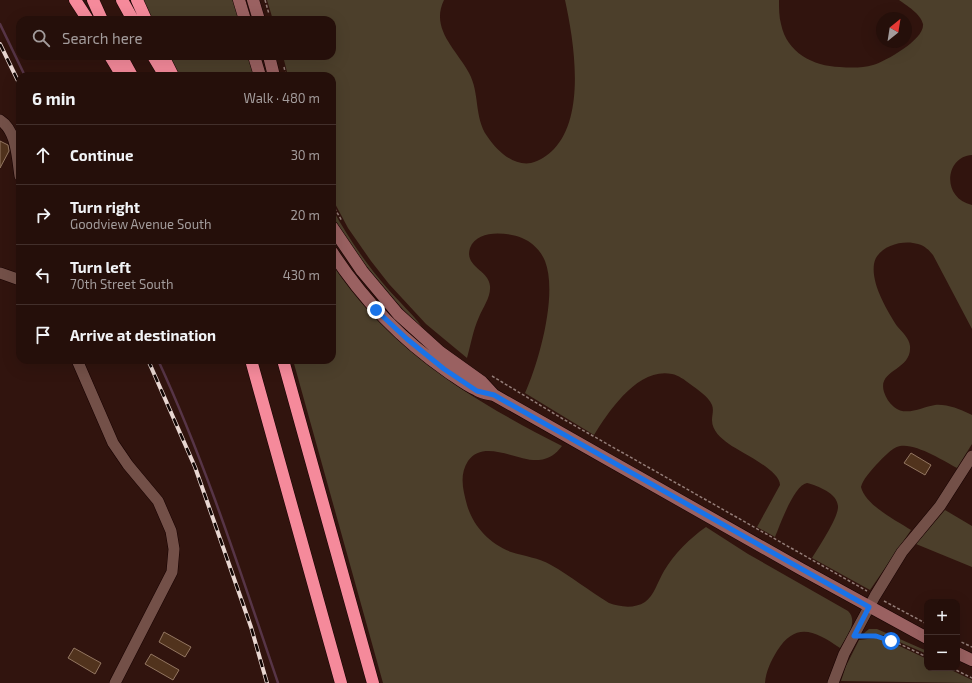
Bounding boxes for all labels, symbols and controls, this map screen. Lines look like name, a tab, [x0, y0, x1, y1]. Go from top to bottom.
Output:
north arrow	[876, 12, 912, 48]
search box	[16, 16, 336, 60]
icon: search	[30, 27, 52, 49]
text: Search here	[62, 29, 143, 47]
text: 6 min	[32, 88, 76, 108]
text: Walk · 480 m	[243, 90, 320, 106]
icon: ahead	[32, 144, 54, 166]
text: Continue	[70, 146, 133, 164]
text: 30 m	[291, 147, 320, 163]
text: Turn right	[70, 198, 140, 216]
icon: right	[32, 204, 54, 226]
text: 20 m	[291, 207, 320, 223]
text: Goodview Avenue South	[70, 216, 212, 232]
text: Turn left	[70, 258, 131, 276]
icon: left	[32, 264, 54, 286]
text: 430 m	[283, 267, 320, 283]
text: 70th Street South	[70, 276, 174, 292]
route end	[367, 301, 385, 319]
icon: arrive	[32, 324, 54, 346]
text: Arrive at destination	[70, 326, 216, 344]
map controls	[924, 599, 960, 671]
button: +	[924, 599, 960, 635]
route start	[882, 632, 900, 650]
button: −	[924, 635, 960, 671]

